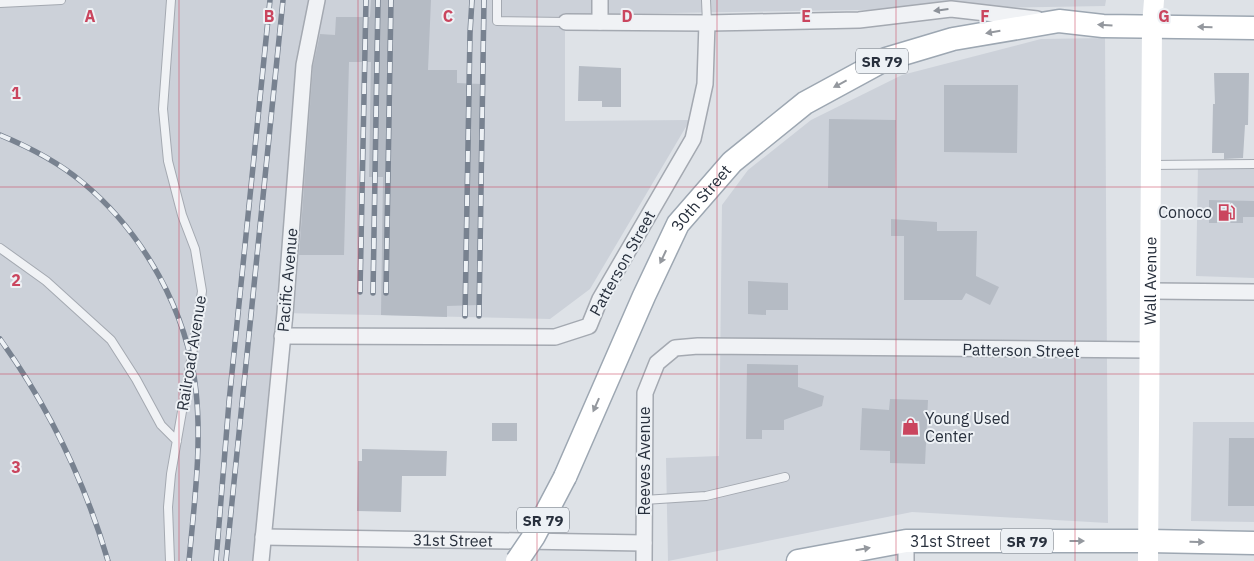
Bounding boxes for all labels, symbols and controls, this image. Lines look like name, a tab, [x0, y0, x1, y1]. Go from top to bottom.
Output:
text: A	[85, 6, 96, 26]
text: B	[264, 6, 275, 26]
text: C	[443, 6, 453, 26]
text: D	[621, 6, 633, 26]
text: E	[801, 6, 811, 26]
one-way arrow	[932, 6, 948, 14]
text: F	[980, 6, 990, 26]
text: G	[1158, 6, 1170, 26]
one-way arrow	[1097, 21, 1113, 29]
one-way arrow	[1197, 23, 1213, 31]
one-way arrow	[985, 29, 1001, 37]
road number: SR 79	[856, 48, 908, 74]
one-way arrow	[834, 79, 847, 88]
text: 1	[11, 83, 21, 103]
street label: 30th Street	[666, 160, 735, 234]
place label: Conoco	[1158, 202, 1212, 222]
fuel station icon: Conoco	[1216, 202, 1236, 222]
street label: Patterson Street	[585, 207, 659, 319]
street label: Pacific Avenue	[272, 227, 302, 333]
street label: Wall Avenue	[1140, 236, 1160, 325]
one-way arrow	[659, 250, 667, 264]
text: 2	[11, 270, 21, 290]
street label: Railroad Avenue	[172, 294, 210, 412]
street label: Patterson Street	[962, 339, 1080, 361]
one-way arrow	[592, 398, 600, 412]
street label: Reeves Avenue	[634, 406, 654, 515]
place label: Young Used Center	[925, 408, 1010, 446]
shop icon: Young Used Center	[901, 417, 921, 437]
text: 3	[11, 457, 21, 477]
road number: SR 79	[517, 508, 569, 532]
road number: SR 79	[1001, 528, 1053, 554]
street label: 31st Street	[413, 529, 493, 551]
street label: 31st Street	[910, 531, 990, 551]
one-way arrow	[1070, 537, 1086, 545]
one-way arrow	[1189, 538, 1205, 546]
one-way arrow	[855, 545, 871, 553]

